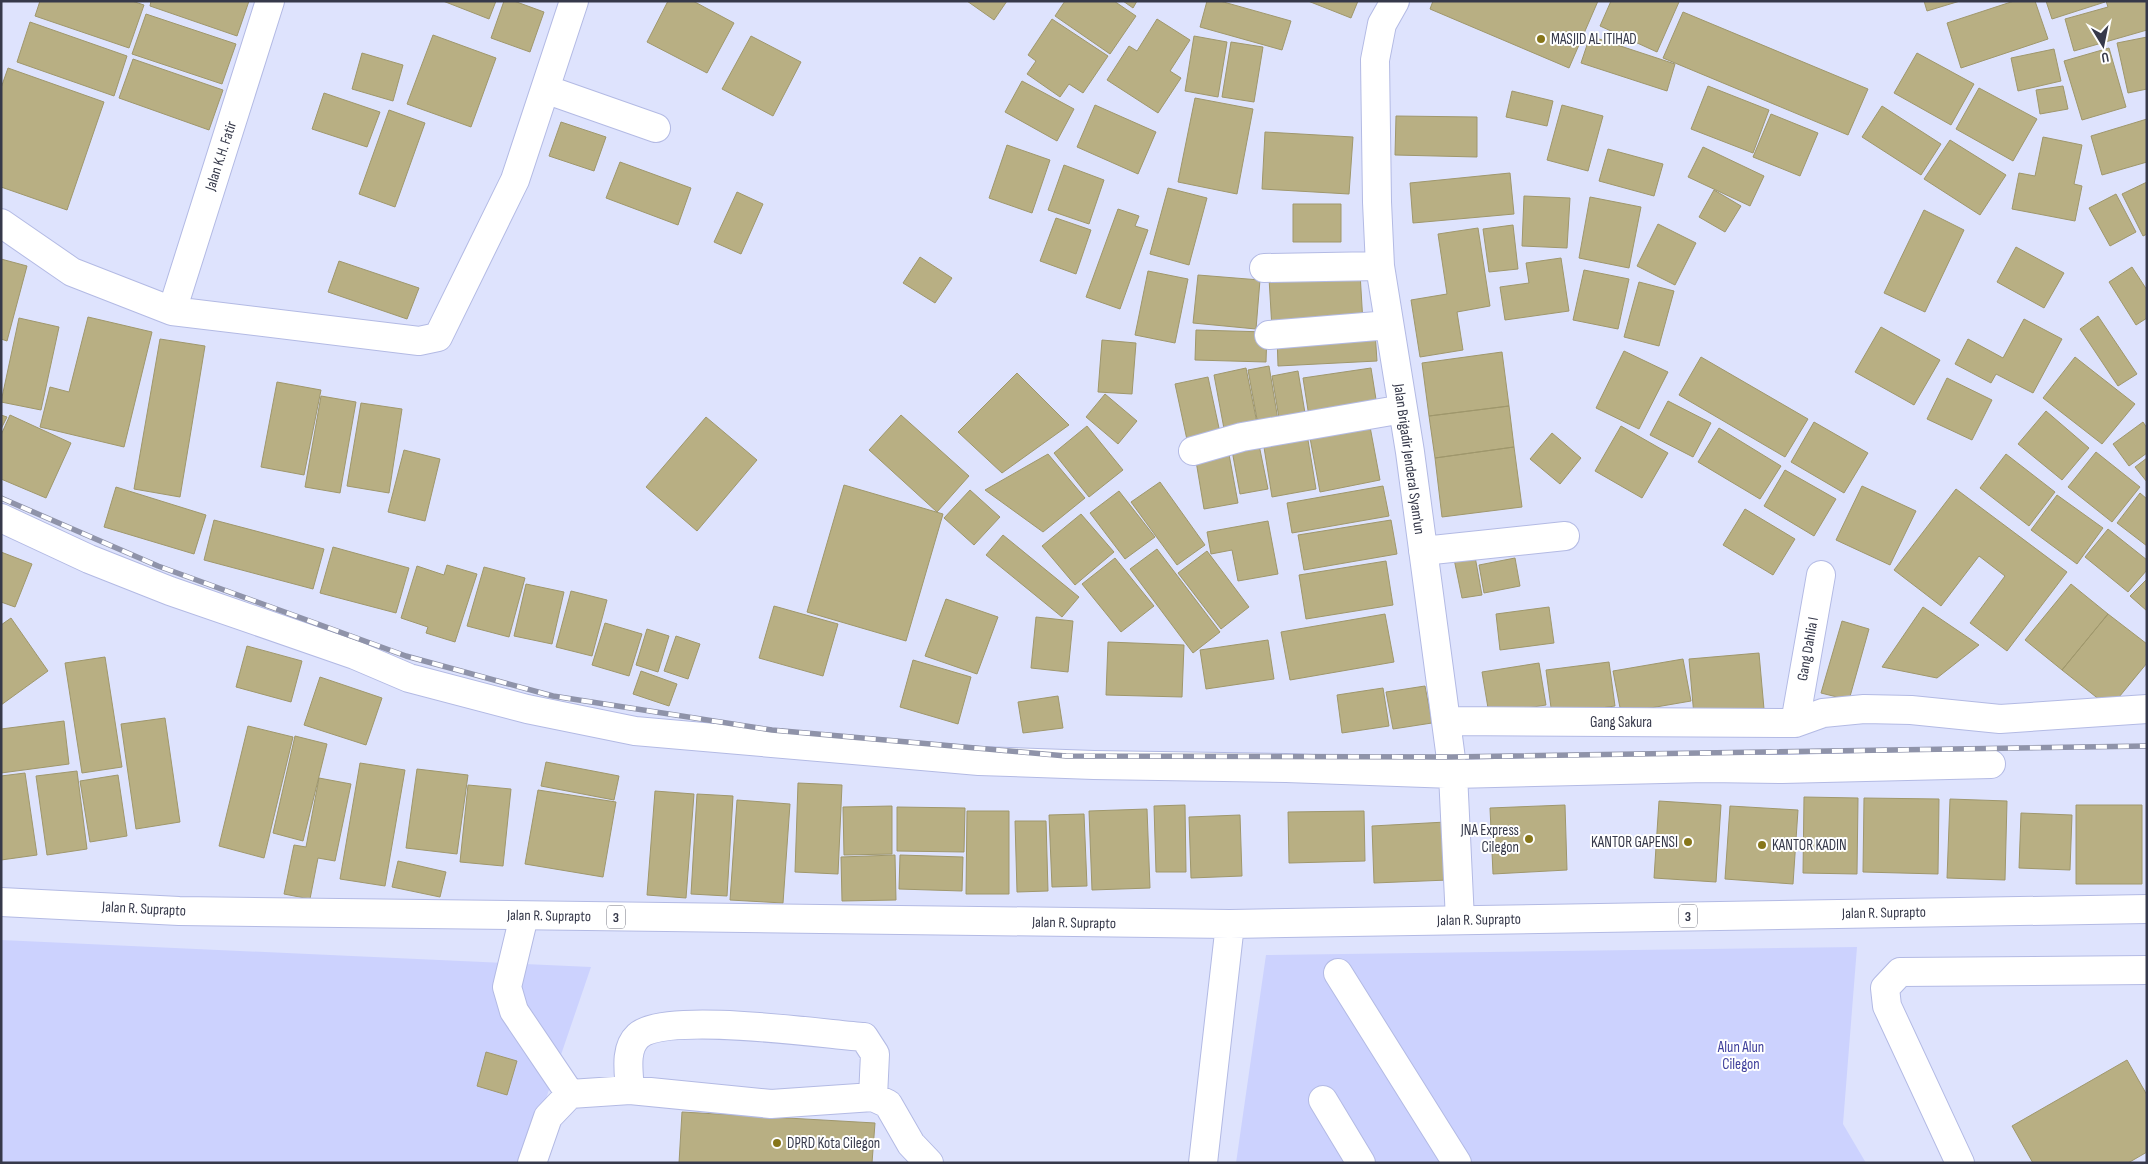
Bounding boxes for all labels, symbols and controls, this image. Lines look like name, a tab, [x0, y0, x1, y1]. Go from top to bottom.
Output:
north arrow	[2078, 20, 2128, 70]
place label: MASJID AL ITIHAD	[1551, 30, 1637, 49]
marker: MASJID AL ITIHAD	[1535, 33, 1547, 45]
text: U	[2100, 48, 2110, 66]
street label: Jalan K.H. Fatir	[201, 118, 241, 194]
street label: Jalan Brigadir Jenderal Syam'un	[1389, 381, 1429, 536]
street label: Gang Dahlia I	[1793, 616, 1823, 682]
street label: Gang Sakura	[1590, 713, 1652, 732]
place label: JNA Express Cilegon	[1460, 821, 1519, 857]
marker: JNA Express Cilegon	[1523, 833, 1535, 845]
place label: KANTOR GAPENSI	[1591, 833, 1678, 852]
marker: KANTOR GAPENSI	[1682, 836, 1694, 848]
place label: KANTOR KADIN	[1772, 836, 1847, 855]
marker: KANTOR KADIN	[1756, 839, 1768, 851]
street label: Jalan R. Suprapto	[101, 897, 186, 921]
street label: Jalan R. Suprapto	[1841, 903, 1926, 923]
road number: 3	[1679, 904, 1697, 928]
street label: Jalan R. Suprapto	[506, 906, 591, 926]
road number: 3	[607, 906, 625, 929]
street label: Jalan R. Suprapto	[1436, 910, 1521, 930]
street label: Jalan R. Suprapto	[1031, 913, 1116, 933]
park label: Alun Alun Cilegon	[1717, 1038, 1764, 1074]
place label: DPRD Kota Cilegon	[787, 1134, 880, 1153]
marker: DPRD Kota Cilegon	[771, 1137, 783, 1149]

